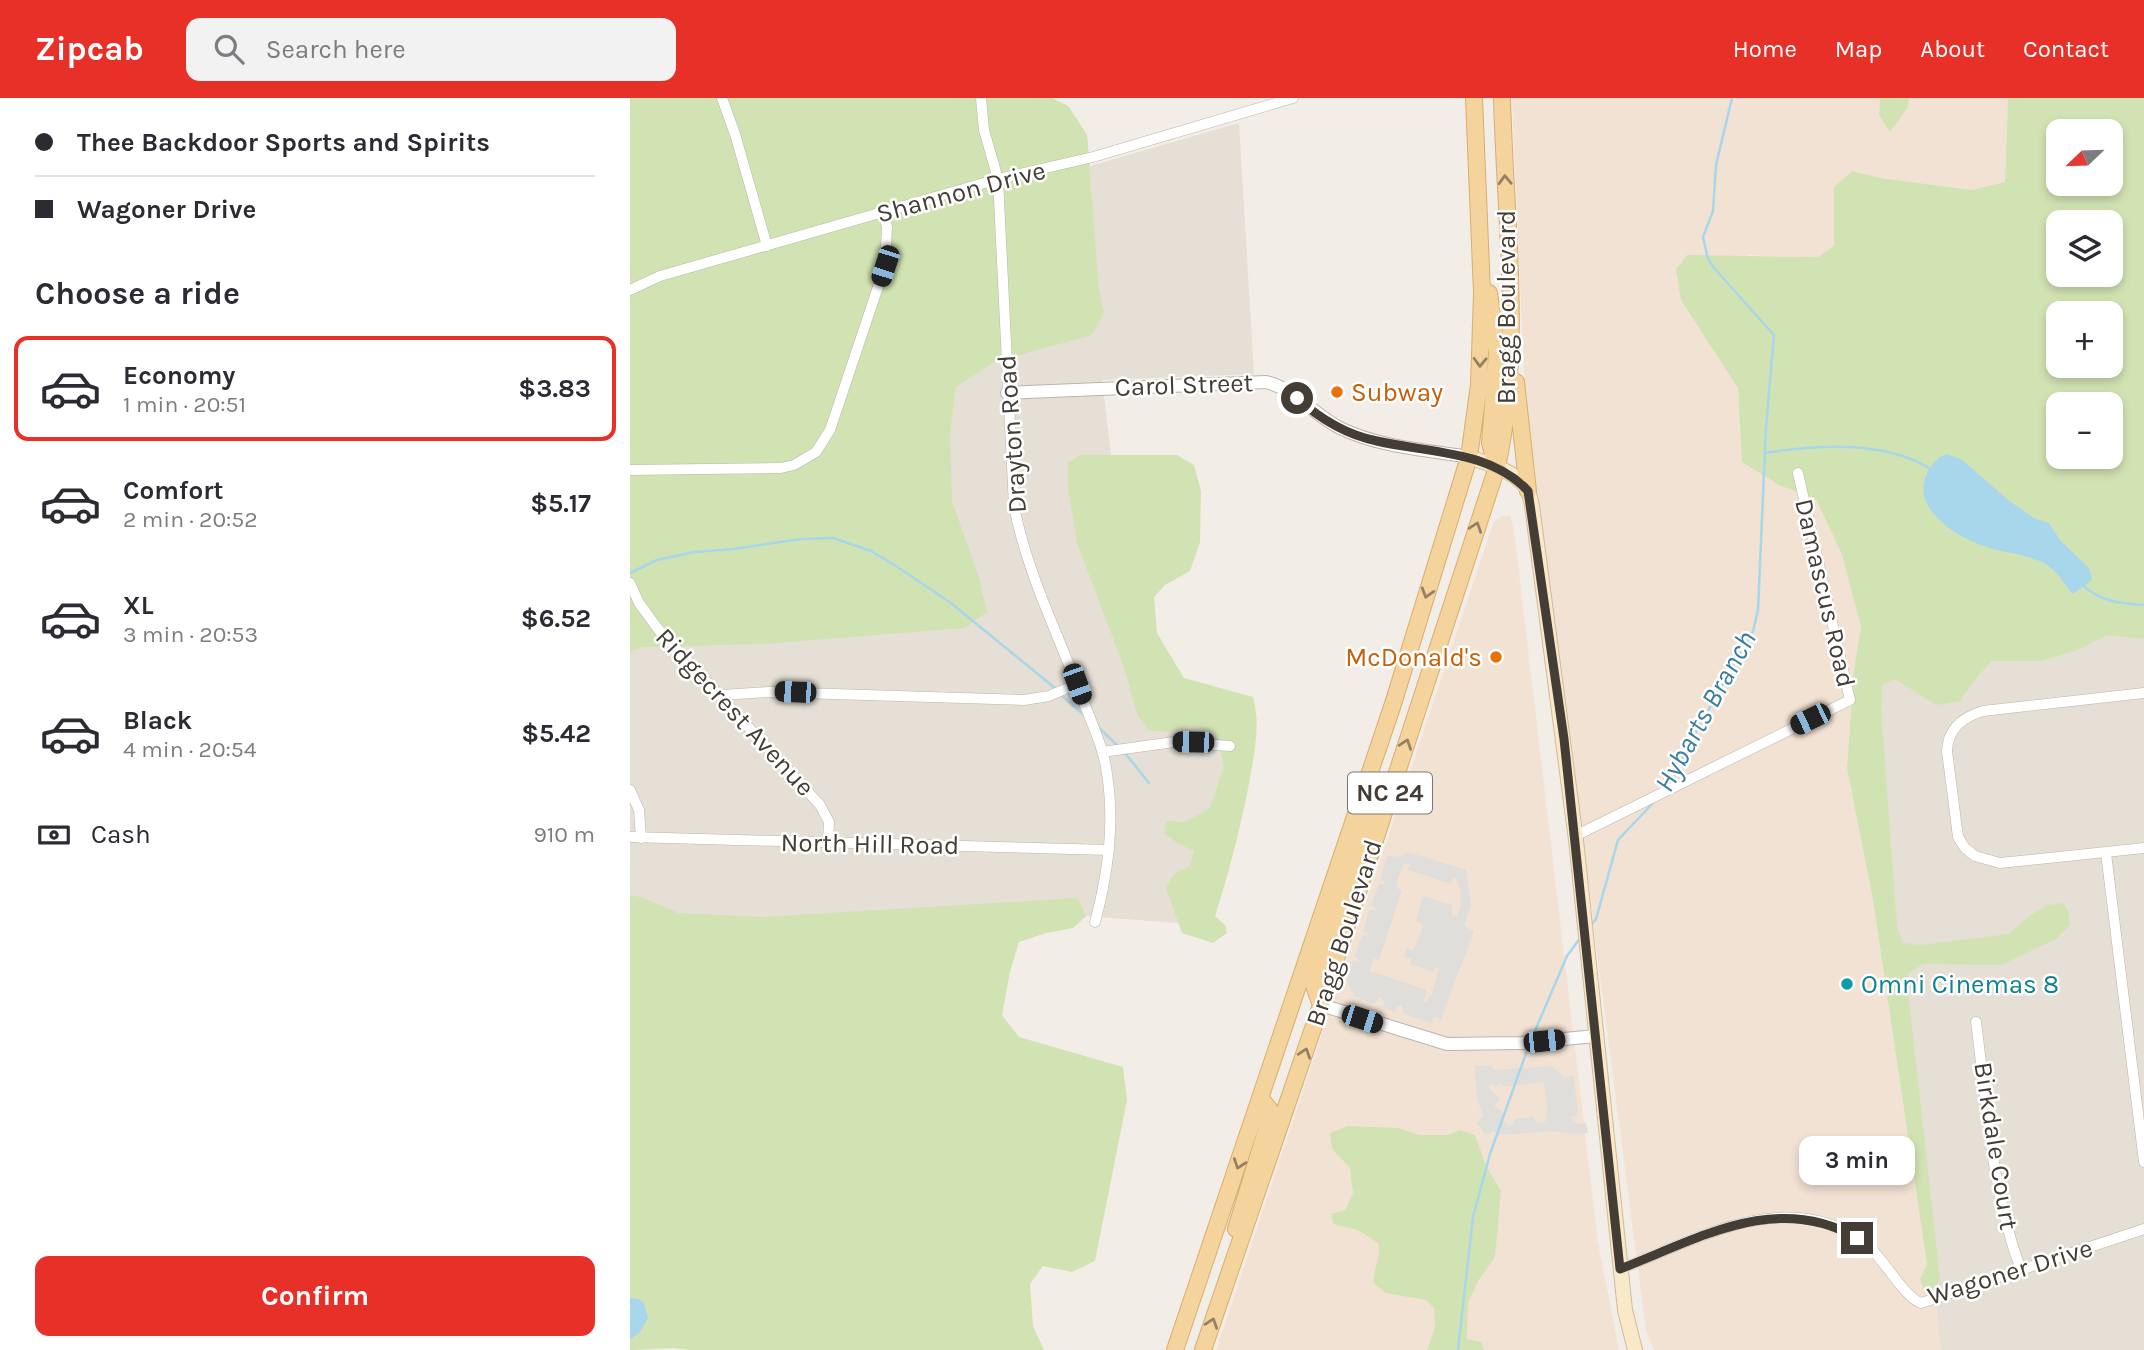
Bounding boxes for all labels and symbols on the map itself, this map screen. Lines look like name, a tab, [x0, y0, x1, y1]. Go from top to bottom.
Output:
north arrow	[2046, 119, 2123, 196]
street label: Shannon Drive	[873, 155, 1049, 229]
one-way arrow	[1497, 174, 1512, 185]
street label: Bragg Boulevard	[1491, 210, 1522, 404]
car	[869, 243, 902, 289]
street label: Drayton Road	[991, 354, 1033, 514]
one-way arrow	[1472, 357, 1487, 368]
street label: Carol Street	[1114, 367, 1254, 403]
place label: Subway	[1351, 377, 1443, 408]
route start	[1281, 382, 1313, 414]
marker: Subway	[1329, 384, 1345, 400]
street label: Damascus Road	[1788, 496, 1862, 690]
one-way arrow	[1468, 522, 1482, 534]
one-way arrow	[1421, 586, 1436, 598]
street label: Ridgecrest Avenue	[649, 622, 821, 802]
water label: Hybarts Branch	[1647, 625, 1763, 797]
place label: McDonald's	[1345, 642, 1482, 673]
marker: McDonald's	[1488, 649, 1504, 665]
car	[1060, 661, 1095, 707]
car	[774, 681, 817, 703]
car	[1787, 700, 1834, 738]
car	[1172, 731, 1215, 753]
one-way arrow	[1398, 738, 1412, 751]
road number: NC 24	[1348, 772, 1432, 814]
street label: North Hill Road	[780, 827, 960, 861]
street label: Bragg Boulevard	[1299, 836, 1389, 1030]
place label: Omni Cinemas 8	[1861, 969, 2059, 1000]
marker: Omni Cinemas 8	[1839, 976, 1855, 992]
car	[1339, 1003, 1386, 1035]
car	[1523, 1028, 1566, 1054]
one-way arrow	[1297, 1048, 1311, 1060]
street label: Birkdale Court	[1967, 1060, 2025, 1232]
callout: 3 min	[1799, 1136, 1915, 1186]
one-way arrow	[1233, 1157, 1247, 1169]
route end	[1841, 1222, 1873, 1254]
street label: Wagoner Drive	[1924, 1232, 2096, 1312]
one-way arrow	[1204, 1317, 1218, 1329]

